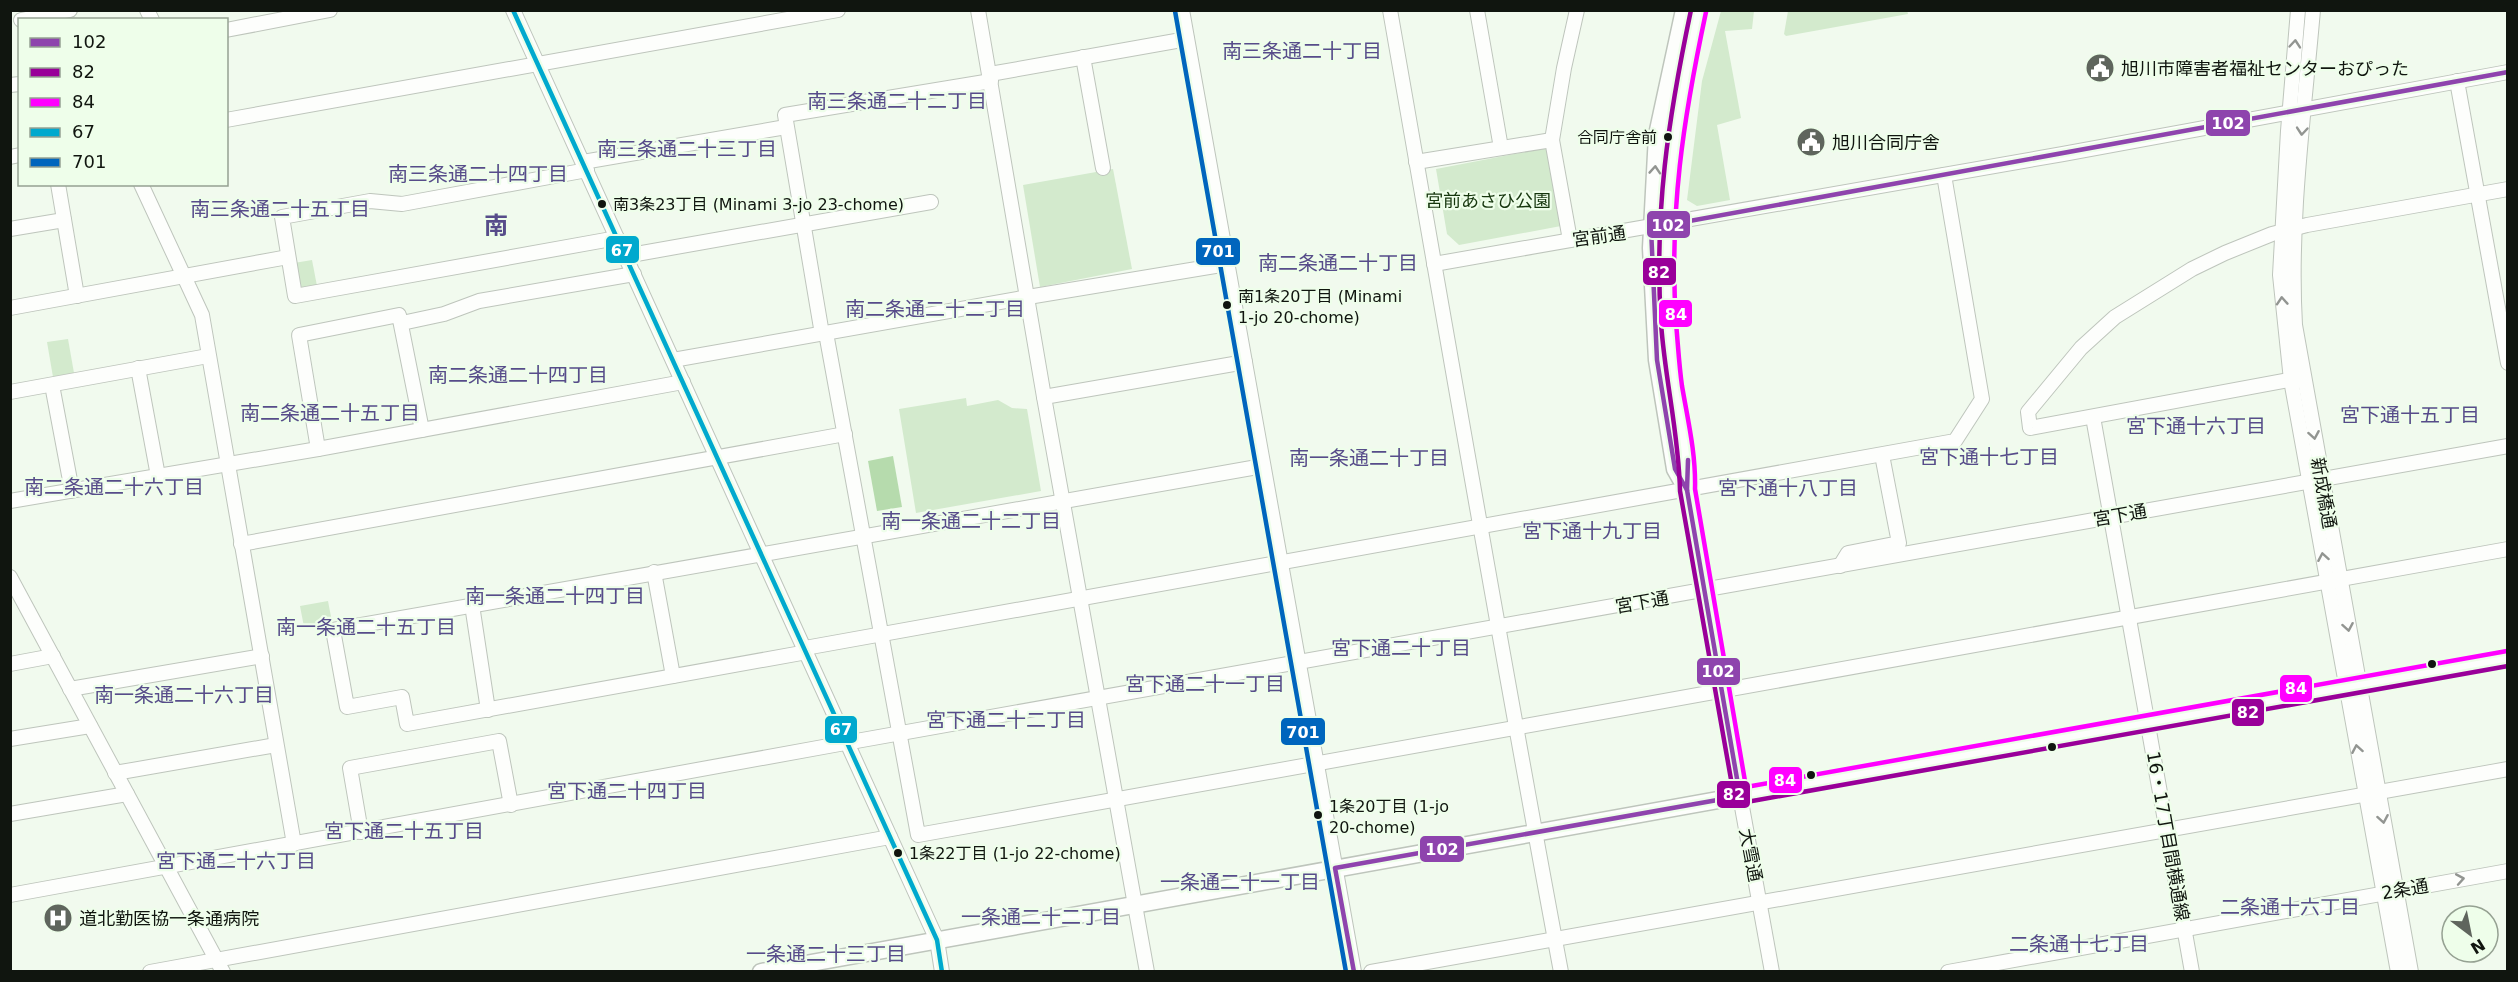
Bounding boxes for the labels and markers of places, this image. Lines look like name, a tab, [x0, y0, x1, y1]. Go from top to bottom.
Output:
public building icon: 旭川市障害者福祉センターおぴった	[2084, 52, 2116, 84]
place label: 旭川市障害者福祉センターおぴった	[2121, 58, 2409, 79]
public building icon: 旭川合同庁舎	[1795, 126, 1827, 158]
place label: 合同庁舎前	[1577, 128, 1657, 147]
marker: 合同庁舎前	[1662, 131, 1674, 143]
place label: 旭川合同庁舎	[1832, 132, 1940, 153]
place label: 南3条23丁目 (Minami 3-jo 23-chome)	[613, 195, 904, 214]
marker: 南3条23丁目 (Minami 3-jo 23-chome)	[596, 198, 608, 210]
place label: 南1条20丁目 (Minami 1-jo 20-chome)	[1238, 287, 1402, 327]
marker: 南1条20丁目 (Minami 1-jo 20-chome)	[1221, 299, 1233, 311]
unlabelled marker	[2426, 658, 2438, 670]
unlabelled marker	[2046, 741, 2058, 753]
unlabelled marker	[1805, 769, 1817, 781]
place label: 1条20丁目 (1-jo 20-chome)	[1329, 797, 1449, 837]
marker: 1条20丁目 (1-jo 20-chome)	[1312, 809, 1324, 821]
place label: 1条22丁目 (1-jo 22-chome)	[909, 844, 1121, 863]
marker: 1条22丁目 (1-jo 22-chome)	[892, 847, 904, 859]
hospital icon: 道北勤医協一条通病院	[42, 902, 74, 934]
place label: 道北勤医協一条通病院	[79, 908, 259, 929]

